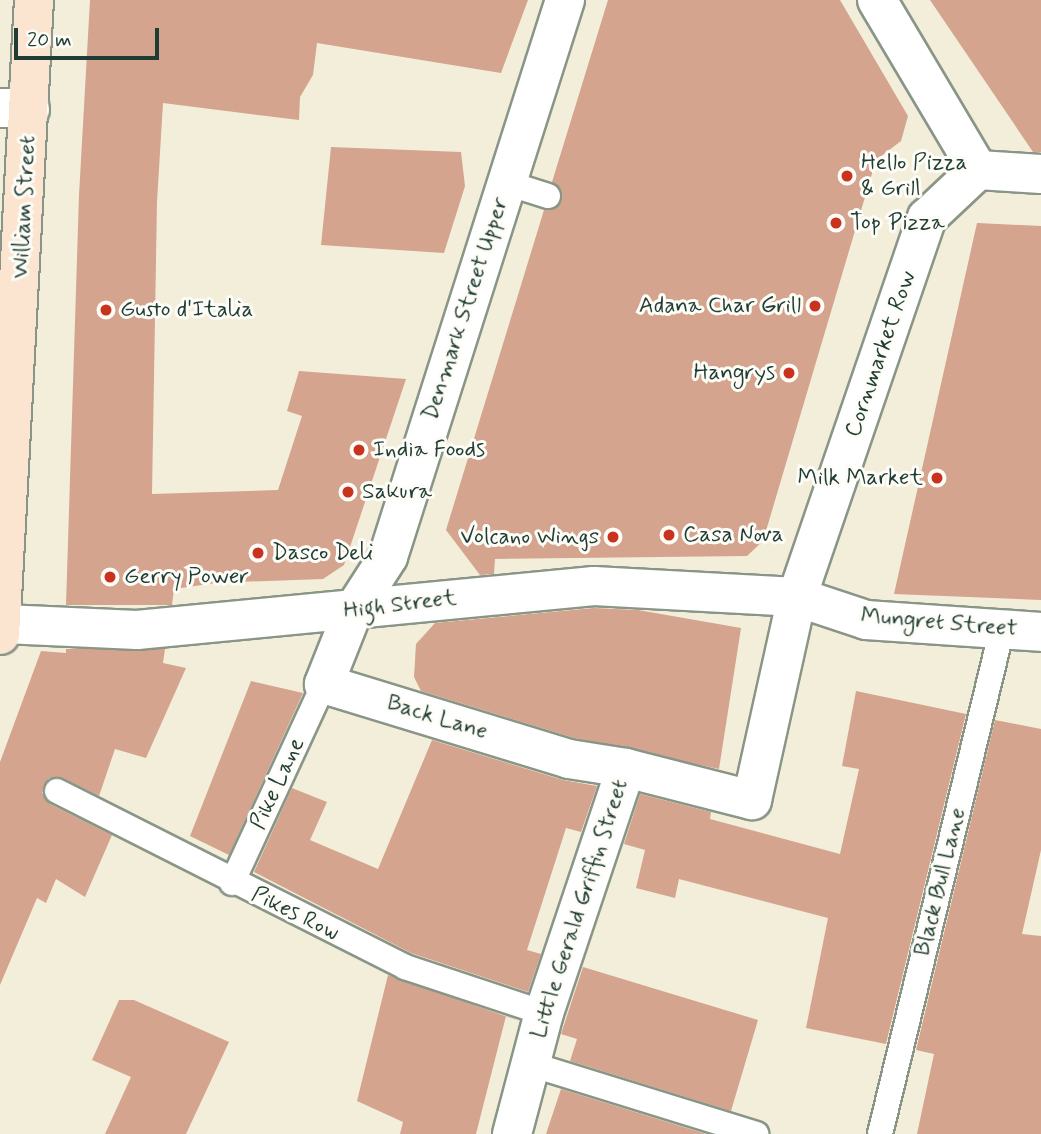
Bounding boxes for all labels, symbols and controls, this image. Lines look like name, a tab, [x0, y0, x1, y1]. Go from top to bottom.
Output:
scale bar	[18, 14, 163, 58]
text: 20 m	[27, 26, 72, 54]
street label: William Street	[7, 133, 43, 281]
place label: Hello Pizza & Grill	[861, 149, 966, 203]
marker: Hello Pizza & Grill	[839, 168, 855, 184]
street label: Denmark Street Upper	[417, 195, 515, 423]
place label: Top Pizza	[850, 209, 940, 237]
marker: Top Pizza	[828, 215, 844, 231]
street label: Cornmarket Row	[840, 268, 922, 440]
place label: Adana Char Grill	[635, 292, 801, 320]
place label: Gusto d'Italia	[120, 296, 253, 324]
marker: Adana Char Grill	[807, 298, 823, 314]
marker: Gusto d'Italia	[98, 302, 114, 318]
place label: Hangrys	[694, 359, 775, 387]
marker: Hangrys	[781, 365, 797, 381]
place label: India Foods	[373, 436, 485, 464]
marker: India Foods	[351, 442, 367, 458]
place label: Milk Market	[798, 464, 923, 492]
marker: Milk Market	[929, 470, 945, 486]
place label: Sakura	[362, 478, 432, 506]
marker: Sakura	[340, 484, 356, 500]
place label: Casa Nova	[683, 521, 784, 549]
place label: Volcano Wings	[462, 523, 599, 551]
marker: Casa Nova	[661, 527, 677, 543]
marker: Volcano Wings	[605, 529, 621, 545]
place label: Dasco Deli	[272, 539, 374, 567]
marker: Dasco Deli	[250, 545, 266, 561]
place label: Gerry Power	[124, 563, 245, 591]
marker: Gerry Power	[102, 569, 118, 585]
street label: High Street	[342, 584, 458, 626]
street label: Mungret Street	[860, 602, 1018, 644]
street label: Back Lane	[383, 690, 491, 746]
street label: Pike Lane	[245, 734, 311, 834]
street label: Little Gerald Griffin Street	[525, 777, 635, 1041]
street label: Black Bull Lane	[910, 806, 972, 958]
street label: Pikes Row	[246, 881, 344, 947]

